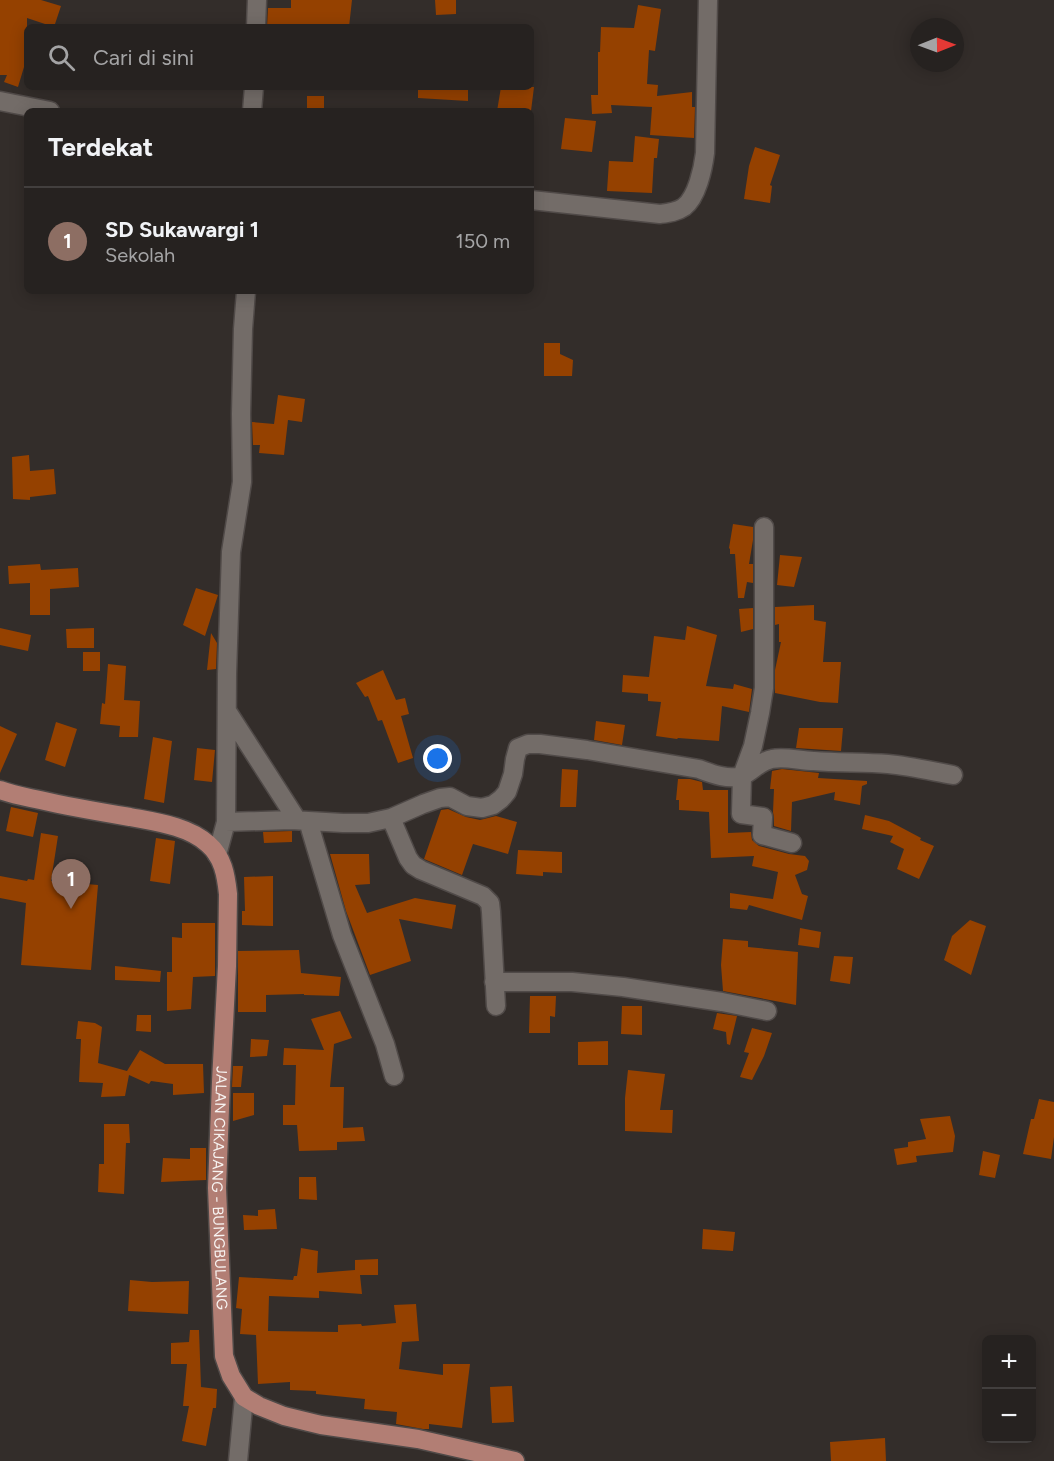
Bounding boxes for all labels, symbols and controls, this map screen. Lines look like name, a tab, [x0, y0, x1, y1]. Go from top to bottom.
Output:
north arrow	[910, 18, 964, 72]
search box	[24, 24, 534, 90]
icon: search	[45, 41, 78, 74]
text: Cari di sini	[93, 44, 194, 71]
text: Terdekat	[48, 131, 153, 163]
text: SD Sukawargi 1	[105, 216, 259, 243]
text: 1	[63, 229, 72, 253]
text: 150 m	[455, 229, 510, 253]
text: Sekolah	[105, 243, 175, 267]
your location	[423, 744, 452, 773]
pin: 1	[52, 860, 90, 909]
street label: JALAN CIKAJANG - BUNGBULANG	[208, 1066, 231, 1310]
map controls	[982, 1335, 1036, 1443]
button: +	[982, 1335, 1036, 1389]
button: −	[982, 1389, 1036, 1443]

